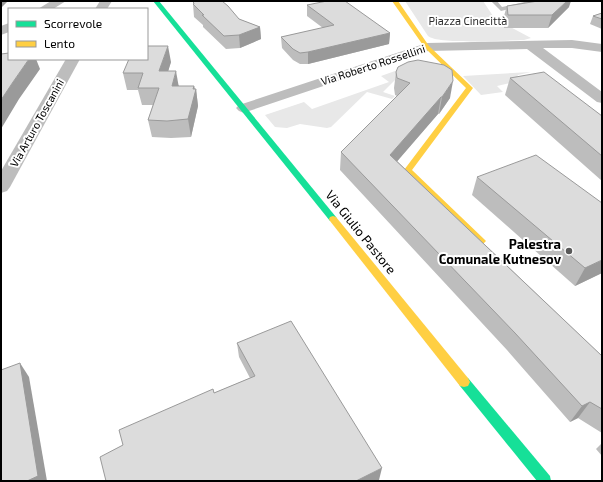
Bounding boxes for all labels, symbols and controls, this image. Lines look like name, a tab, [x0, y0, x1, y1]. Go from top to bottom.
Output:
legend	[8, 8, 148, 60]
park label: Piazza Cinecittà	[429, 14, 507, 27]
text: Scorrevole	[44, 16, 102, 30]
text: Lento	[44, 36, 75, 50]
street label: Via Roberto Rossellini	[319, 42, 427, 88]
street label: Via Arturo Toscanini	[7, 76, 66, 169]
street label: Via Giulio Pastore	[322, 187, 400, 277]
place label: Palestra Comunale Kutnesov	[439, 236, 562, 267]
marker: Palestra Comunale Kutnesov	[564, 246, 574, 256]

